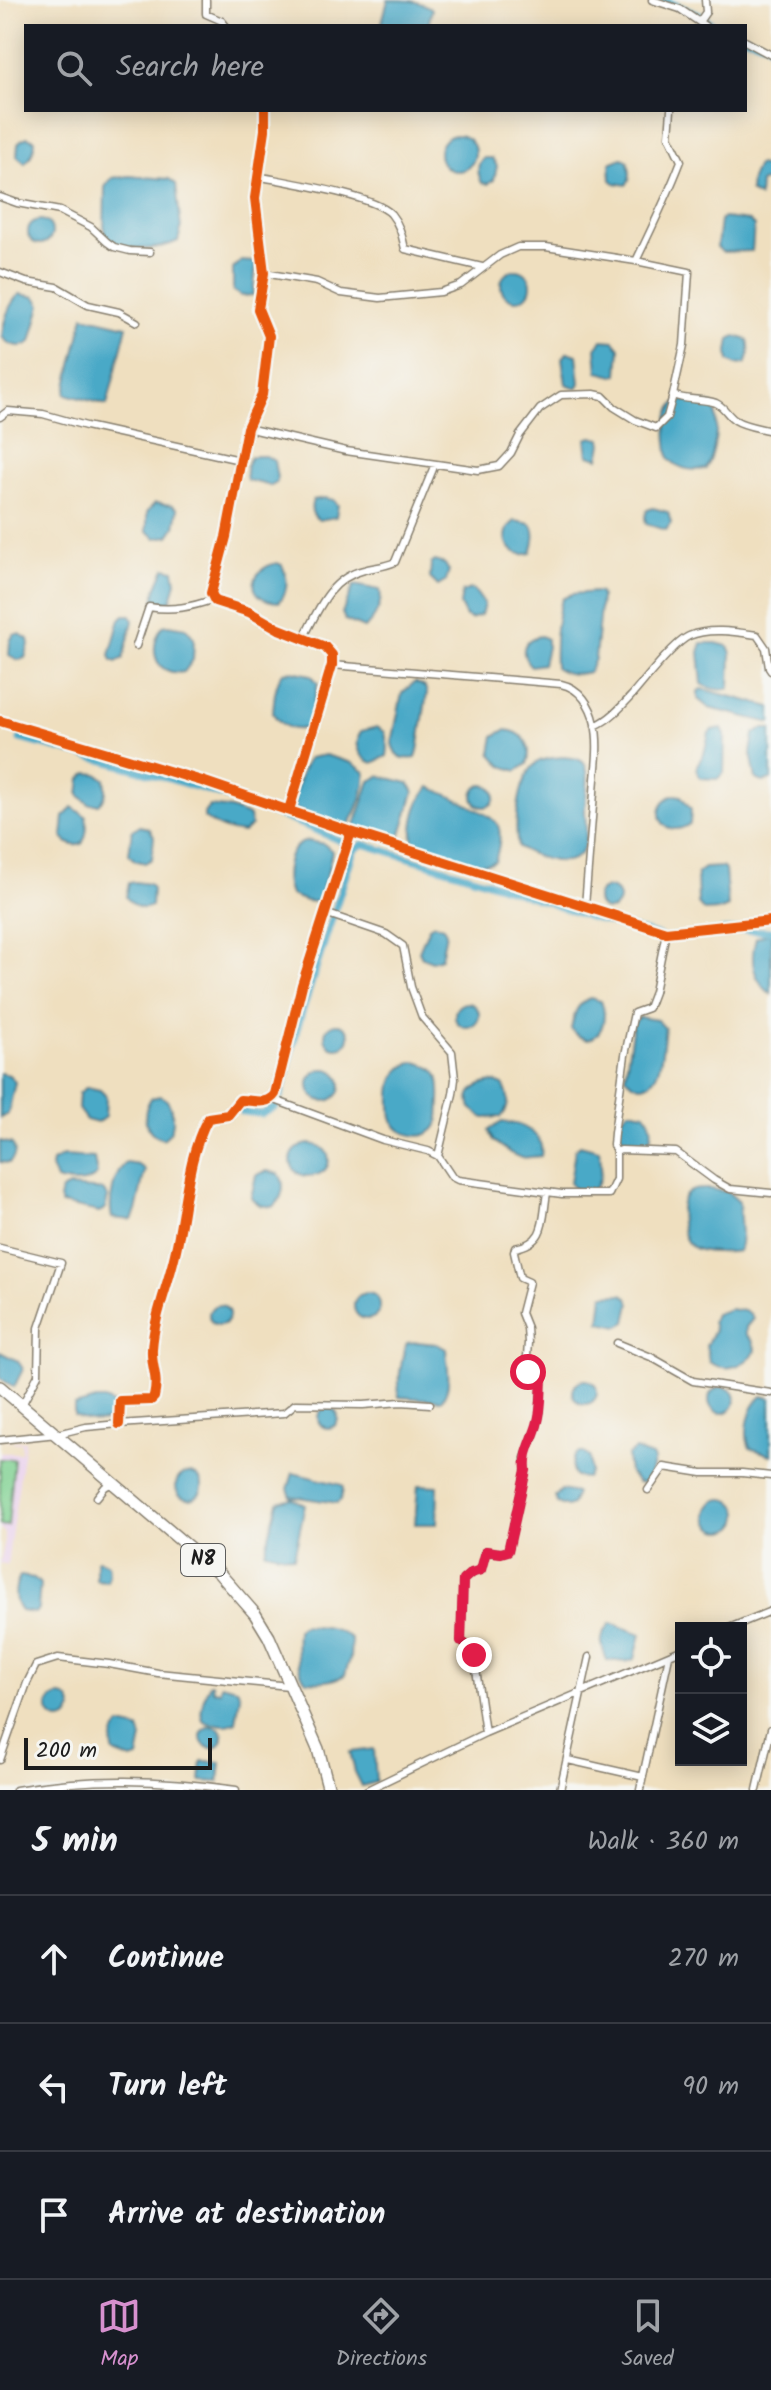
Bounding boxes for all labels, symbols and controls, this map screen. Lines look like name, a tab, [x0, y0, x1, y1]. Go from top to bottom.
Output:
search box	[24, 24, 747, 112]
text: Search here	[116, 44, 264, 92]
icon: search	[52, 46, 96, 90]
route start	[510, 1354, 546, 1390]
road number: N8	[181, 1544, 225, 1576]
map controls	[675, 1622, 747, 1766]
button: locate	[675, 1622, 747, 1694]
route end	[456, 1637, 492, 1673]
button: layers	[675, 1694, 747, 1766]
scale bar	[24, 1734, 212, 1770]
text: 200 m	[36, 1734, 97, 1769]
text: 5 min	[32, 1815, 118, 1869]
text: Walk · 360 m	[587, 1821, 739, 1863]
text: Continue	[108, 1935, 224, 1983]
icon: ahead	[32, 1937, 76, 1981]
text: 270 m	[668, 1938, 739, 1980]
text: Turn left	[108, 2063, 227, 2111]
icon: left	[32, 2065, 76, 2109]
text: 90 m	[682, 2066, 739, 2108]
text: Arrive at destination	[108, 2191, 385, 2239]
icon: arrive	[32, 2193, 76, 2237]
tab: Map	[97, 2294, 141, 2377]
tab: Directions	[336, 2294, 427, 2377]
tab: Saved	[622, 2294, 674, 2377]

